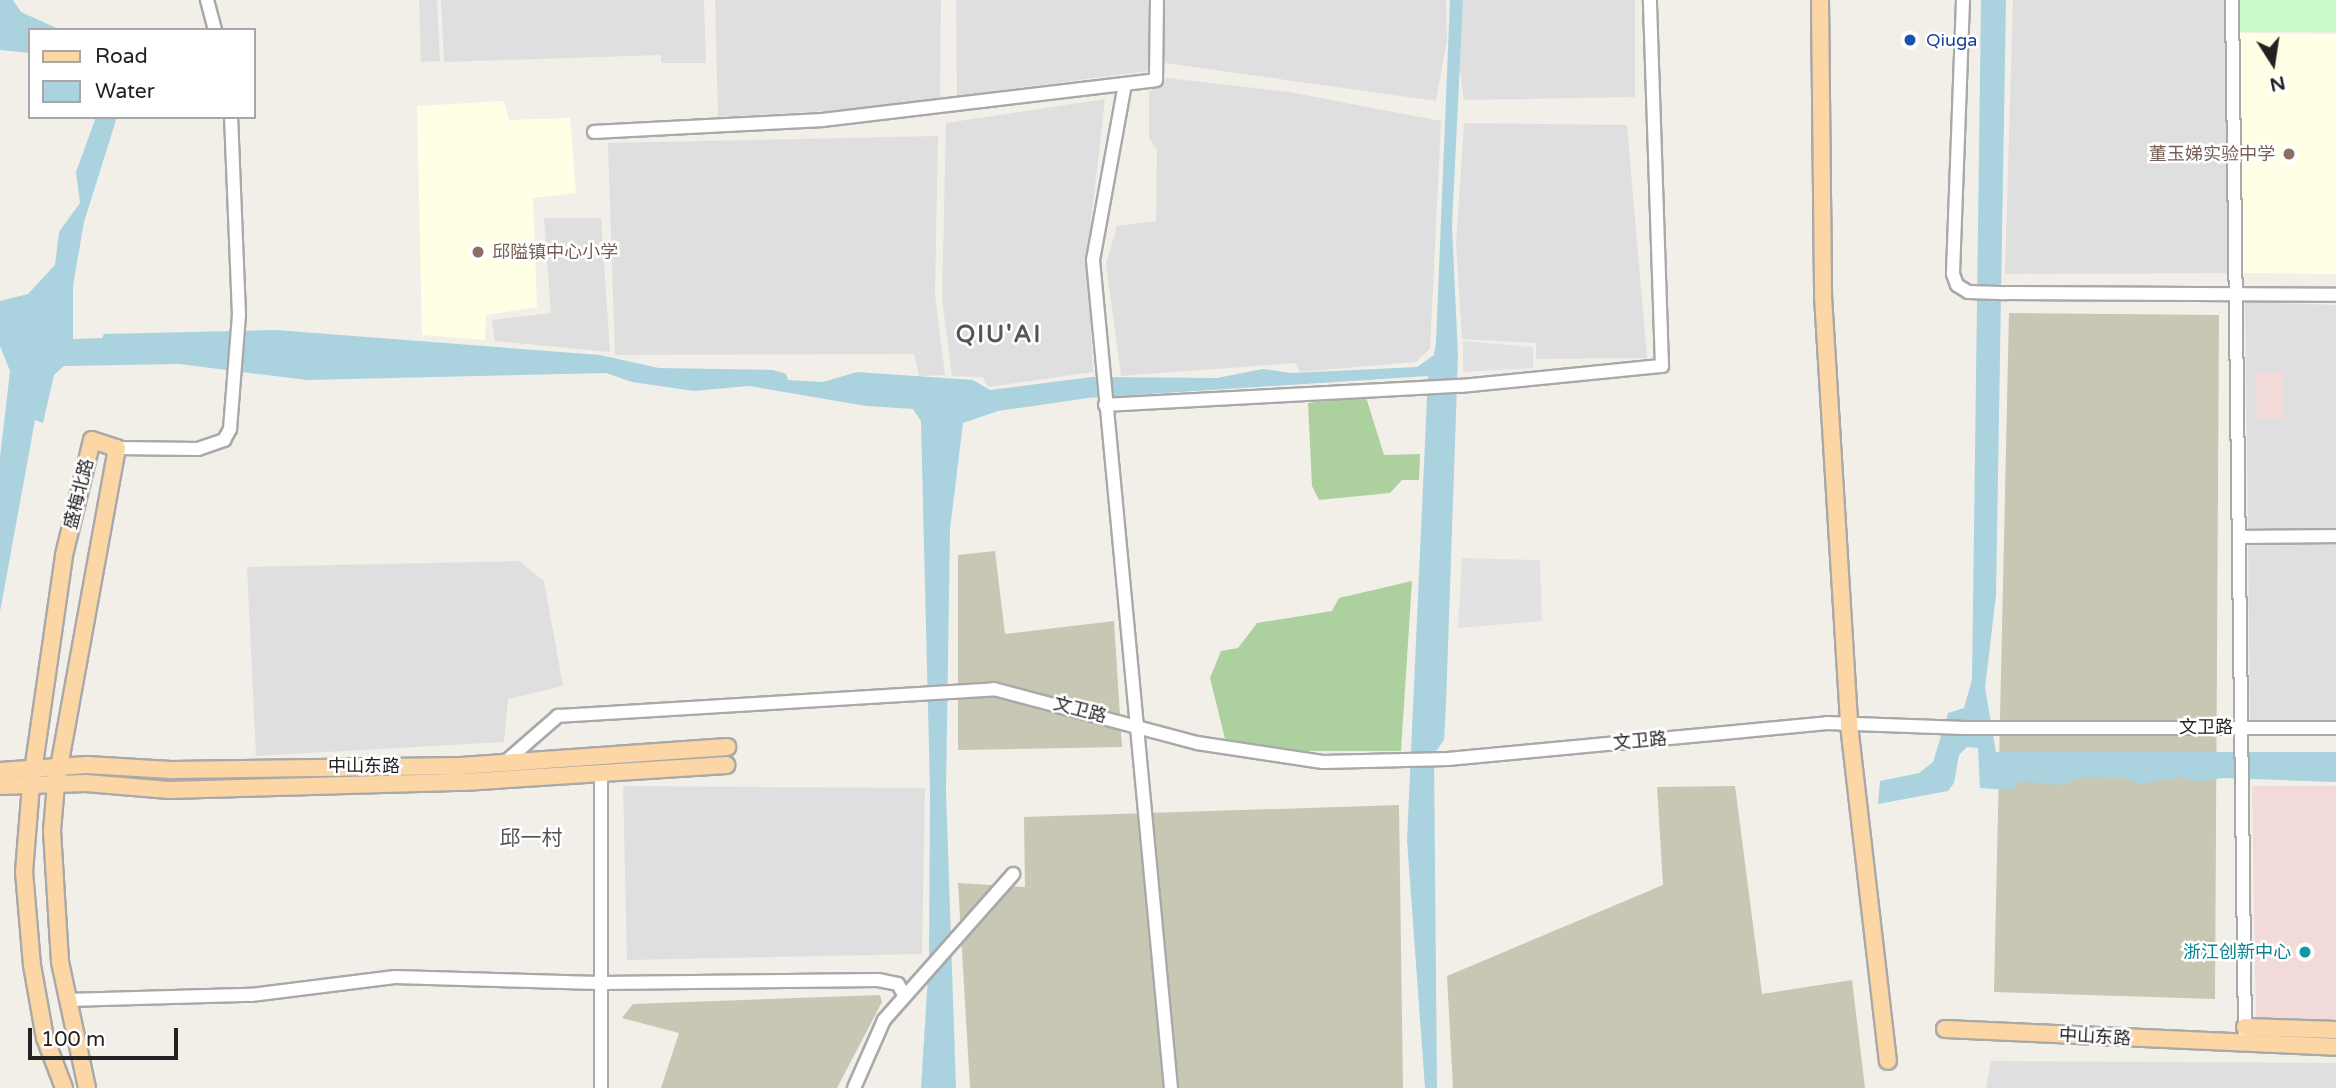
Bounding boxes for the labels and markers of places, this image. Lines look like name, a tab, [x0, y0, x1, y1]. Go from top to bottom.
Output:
place label: Qiuga	[1926, 29, 1977, 51]
marker: Qiuga	[1900, 30, 1920, 50]
place label: 董玉娣实验中学	[2149, 143, 2275, 165]
marker: 董玉娣实验中学	[2281, 146, 2297, 162]
place label: 邱隘镇中心小学	[492, 241, 618, 263]
marker: 邱隘镇中心小学	[470, 244, 486, 260]
place label: 浙江创新中心	[2183, 941, 2291, 963]
marker: 浙江创新中心	[2297, 944, 2313, 960]

